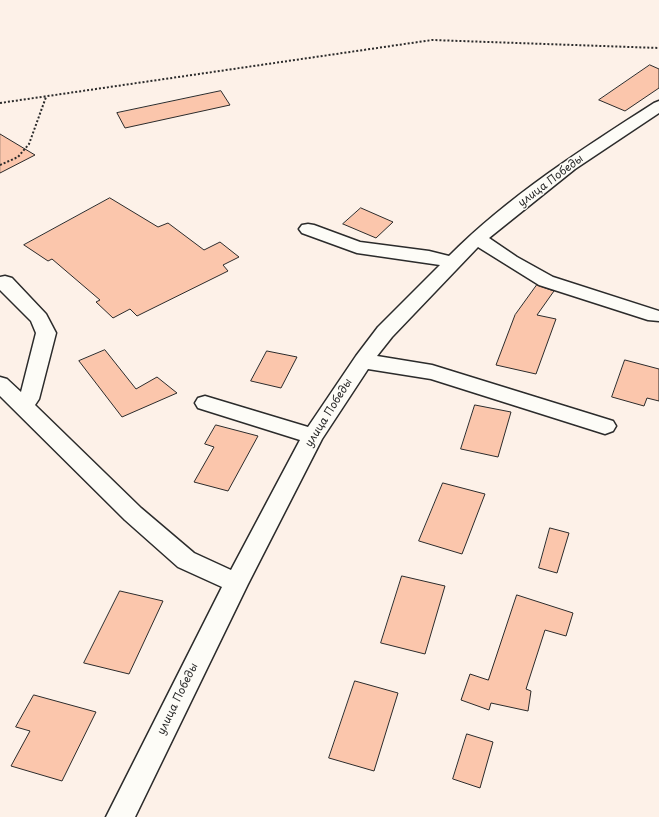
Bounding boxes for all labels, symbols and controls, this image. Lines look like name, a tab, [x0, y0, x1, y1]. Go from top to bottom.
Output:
street label: улица Победы	[516, 152, 586, 210]
street label: улица Победы	[303, 376, 355, 450]
street label: улица Победы	[155, 661, 201, 737]

